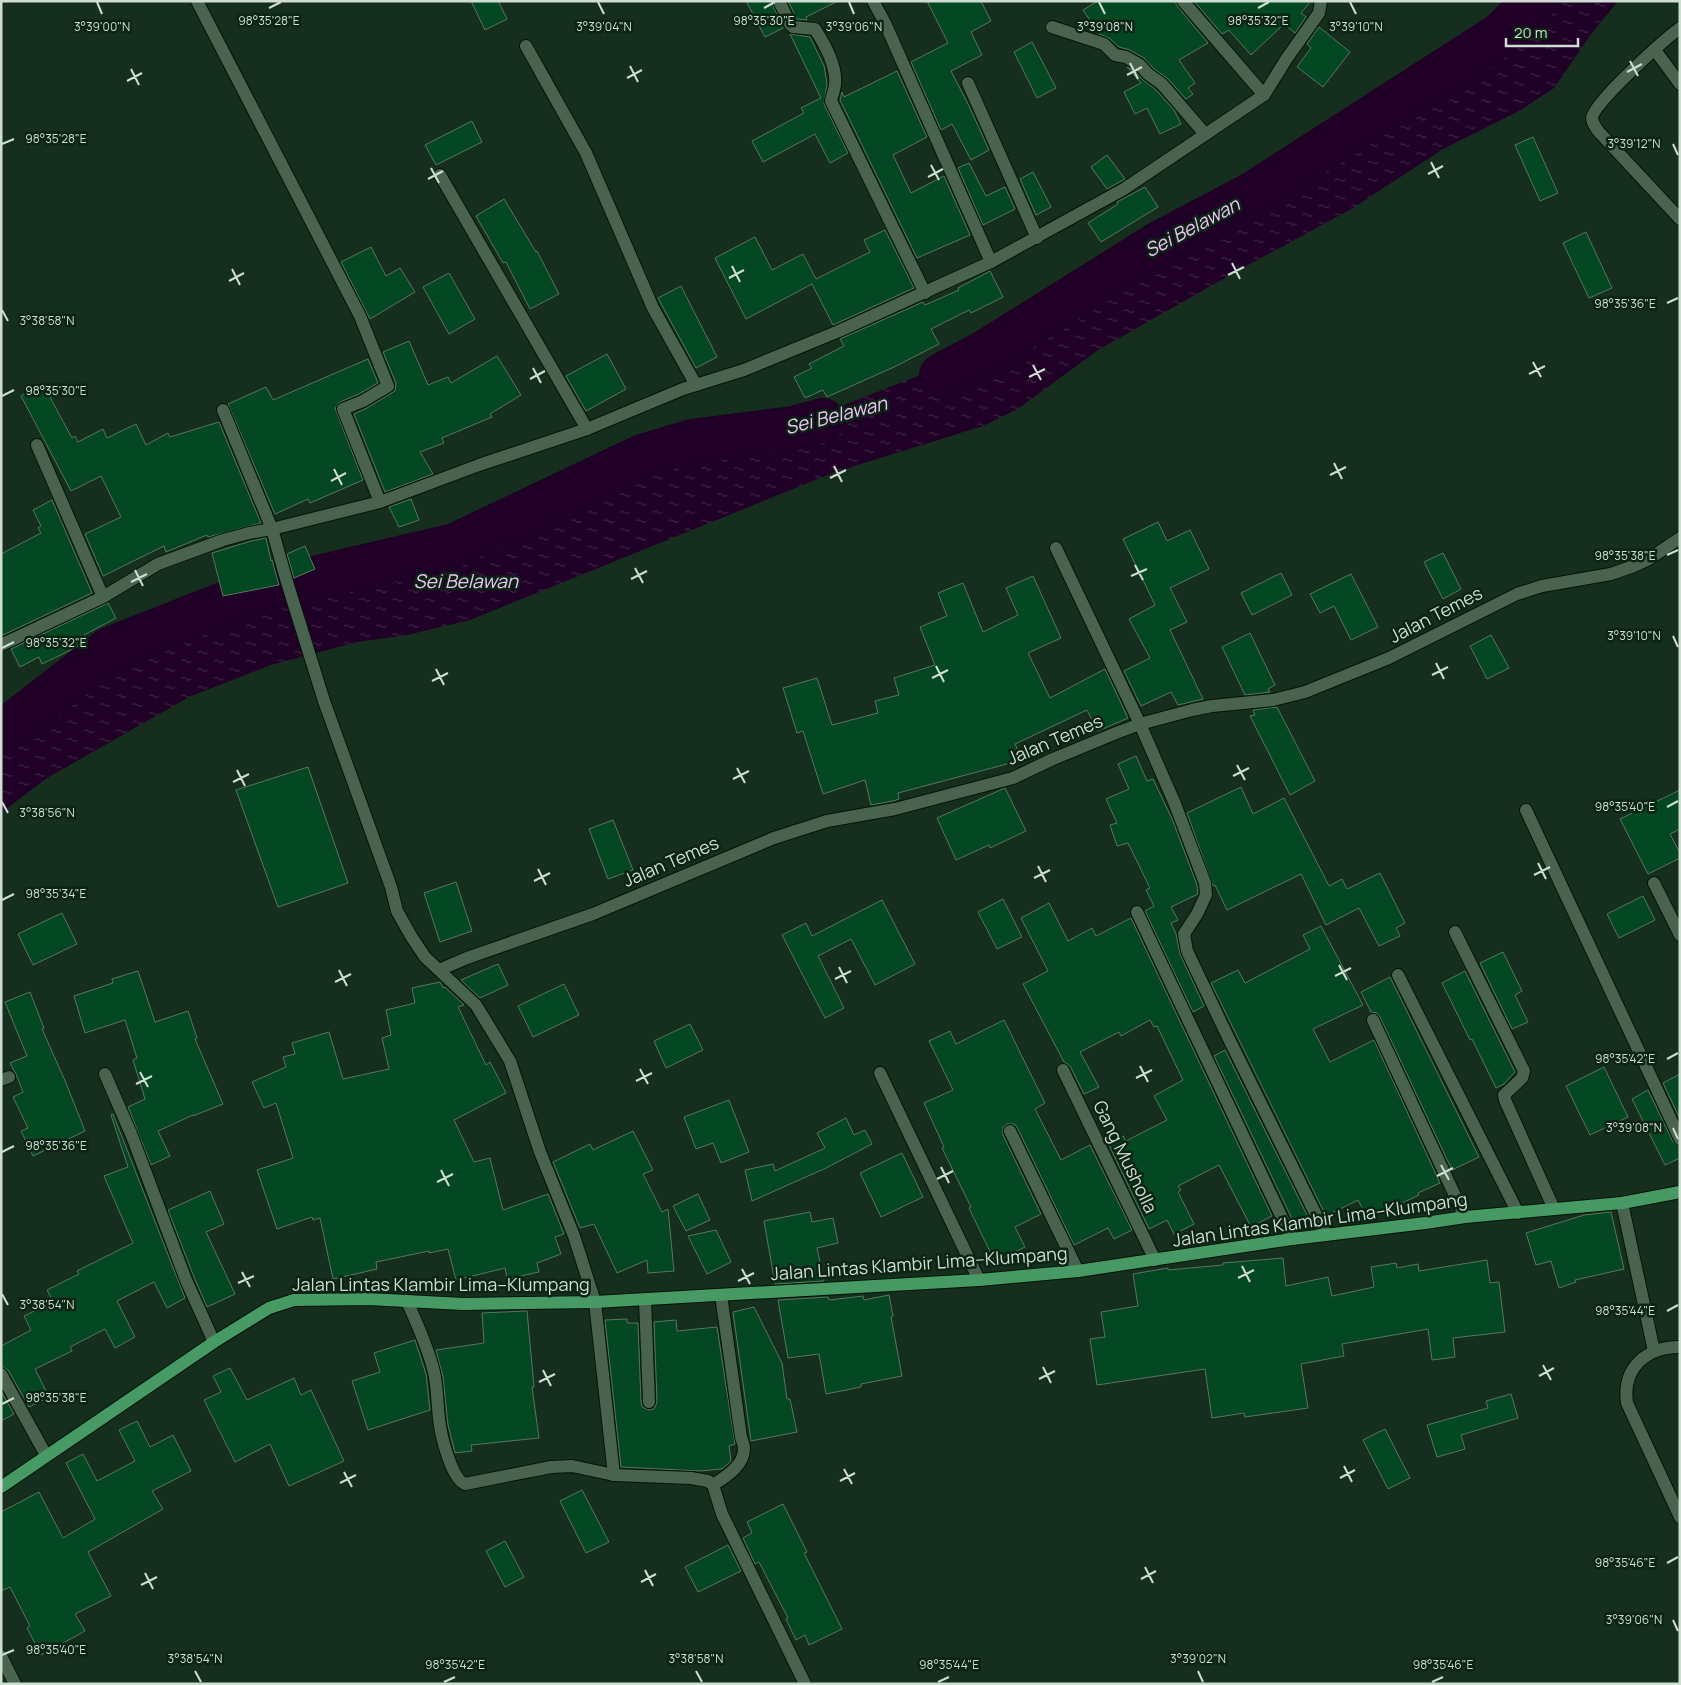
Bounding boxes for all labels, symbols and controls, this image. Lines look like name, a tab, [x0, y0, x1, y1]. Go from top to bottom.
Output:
text: 98°35'28"E	[238, 12, 300, 29]
text: 98°35'30"E	[733, 12, 795, 29]
text: 98°35'32"E	[1228, 12, 1289, 29]
scale bar	[1506, 15, 1578, 47]
text: 3°39'00"N	[74, 18, 130, 35]
text: 3°39'04"N	[576, 18, 632, 35]
text: 3°39'06"N	[826, 18, 882, 35]
text: 3°39'08"N	[1077, 18, 1133, 35]
text: 3°39'10"N	[1329, 18, 1383, 35]
text: 20 m	[1514, 22, 1547, 43]
text: 98°35'28"E	[25, 130, 87, 147]
text: 3°39'12"N	[1607, 135, 1661, 152]
water label: Sei Belawan	[1140, 191, 1245, 263]
text: 98°35'36"E	[1594, 295, 1656, 312]
text: 3°38'58"N	[19, 312, 75, 329]
text: 98°35'30"E	[25, 382, 87, 399]
water label: Sei Belawan	[782, 390, 890, 440]
text: 98°35'38"E	[1594, 547, 1656, 564]
water label: Sei Belawan	[414, 568, 519, 594]
street label: Jalan Temes	[1385, 580, 1486, 648]
text: 3°39'10"N	[1607, 627, 1661, 644]
text: 98°35'32"E	[26, 634, 87, 651]
street label: Jalan Temes	[1003, 708, 1106, 770]
text: 98°35'40"E	[1595, 798, 1655, 815]
text: 3°38'56"N	[19, 804, 75, 821]
street label: Jalan Temes	[619, 830, 722, 892]
text: 98°35'34"E	[26, 885, 87, 902]
text: 98°35'42"E	[1595, 1050, 1655, 1067]
street label: Gang Musholla	[1088, 1096, 1164, 1217]
text: 3°39'08"N	[1606, 1119, 1662, 1136]
text: 98°35'36"E	[25, 1137, 87, 1154]
street label: Jalan Lintas Klambir Lima–Klumpang	[1171, 1186, 1469, 1252]
street label: Jalan Lintas Klambir Lima–Klumpang	[770, 1241, 1068, 1285]
street label: Jalan Lintas Klambir Lima–Klumpang	[292, 1272, 590, 1296]
text: 3°38'54"N	[20, 1296, 74, 1313]
text: 98°35'44"E	[1595, 1302, 1655, 1319]
text: 98°35'38"E	[25, 1389, 87, 1406]
text: 98°35'46"E	[1595, 1554, 1655, 1571]
text: 3°39'06"N	[1606, 1611, 1662, 1628]
text: 98°35'40"E	[26, 1641, 86, 1658]
text: 3°38'54"N	[168, 1650, 222, 1667]
text: 3°38'58"N	[668, 1650, 724, 1667]
text: 3°39'02"N	[1170, 1650, 1226, 1667]
text: 98°35'42"E	[425, 1656, 485, 1673]
text: 98°35'44"E	[919, 1656, 979, 1673]
text: 98°35'46"E	[1413, 1656, 1473, 1673]

